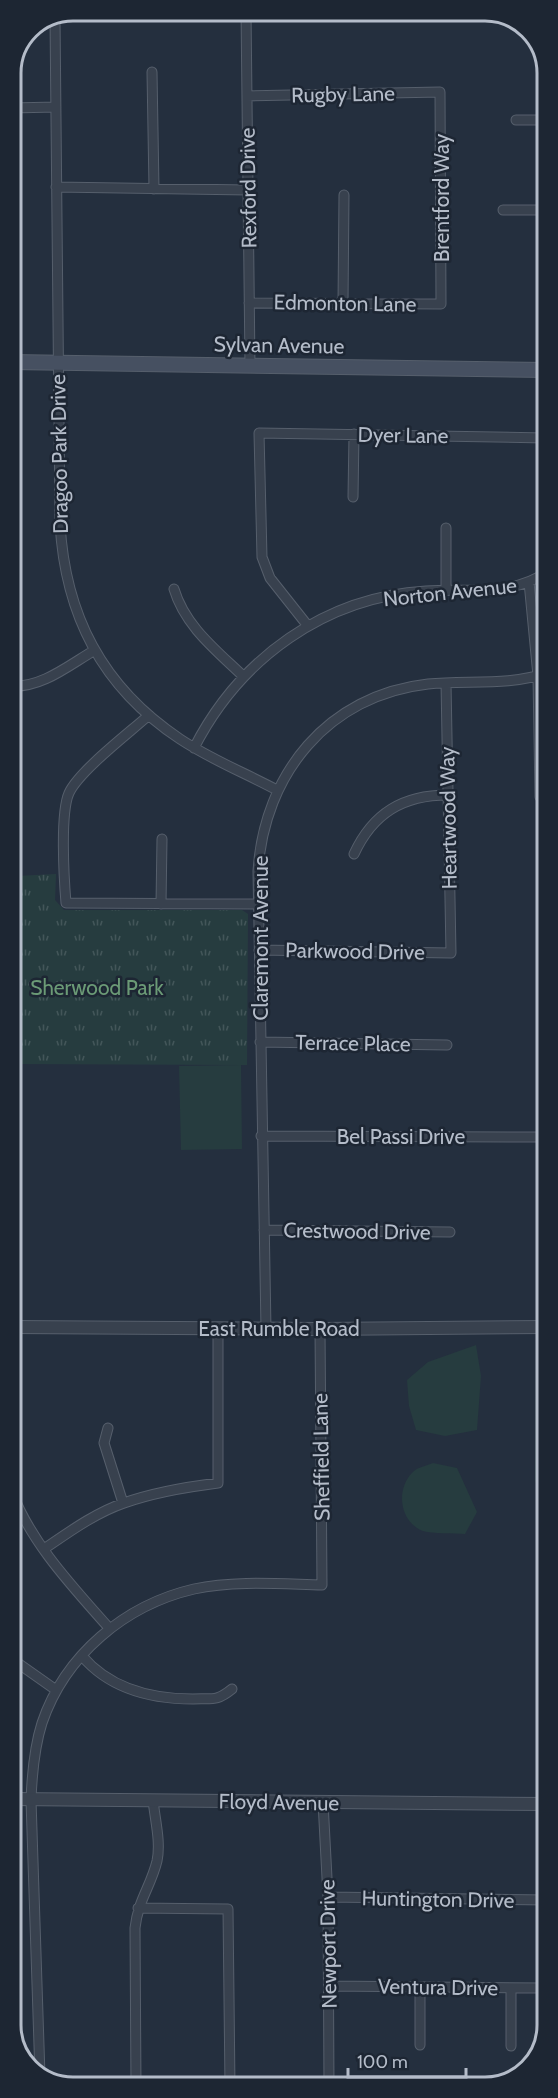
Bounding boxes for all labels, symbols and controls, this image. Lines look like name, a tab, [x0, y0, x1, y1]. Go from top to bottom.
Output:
street label: Rugby Lane	[291, 81, 395, 107]
street label: Rexford Drive	[234, 127, 262, 249]
street label: Brentford Way	[429, 133, 454, 262]
street label: Edmonton Lane	[273, 289, 417, 317]
street label: Sylvan Avenue	[213, 331, 345, 359]
street label: Dragoo Park Drive	[45, 374, 73, 534]
street label: Dyer Lane	[357, 422, 449, 448]
street label: Norton Avenue	[382, 573, 518, 611]
street label: Heartwood Way	[434, 746, 462, 890]
street label: Claremont Avenue	[248, 855, 273, 1021]
street label: Parkwood Drive	[285, 937, 425, 965]
park label: Sherwood Park	[30, 975, 164, 1000]
street label: Terrace Place	[295, 1029, 411, 1057]
street label: Bel Passi Drive	[337, 1124, 465, 1149]
street label: Crestwood Drive	[283, 1217, 431, 1245]
street label: East Rumble Road	[198, 1316, 360, 1341]
street label: Sheffield Lane	[307, 1393, 335, 1521]
street label: Floyd Avenue	[219, 1788, 340, 1816]
street label: Newport Drive	[314, 1879, 342, 2009]
street label: Huntington Drive	[361, 1885, 515, 1913]
street label: Ventura Drive	[378, 1973, 499, 2001]
scale bar	[348, 2041, 466, 2079]
text: 100 m	[357, 2051, 408, 2073]

